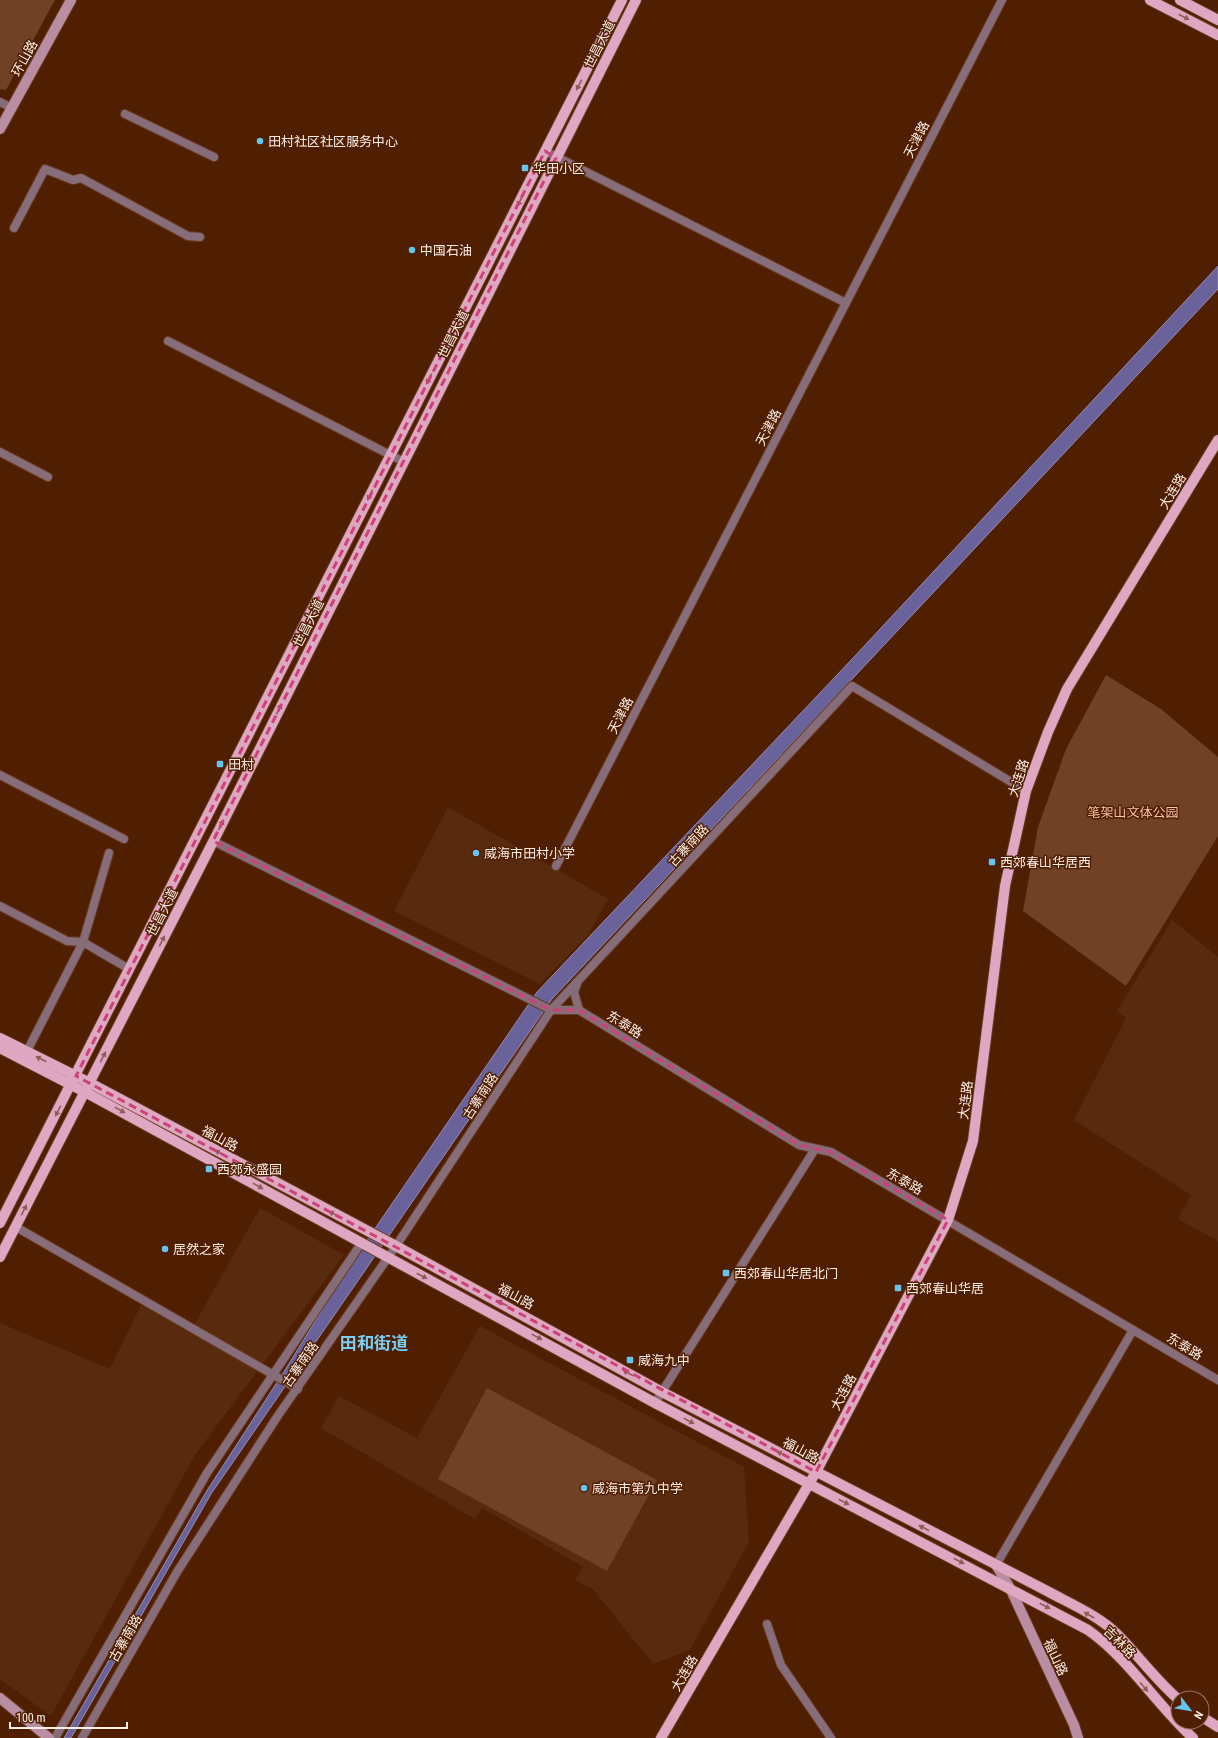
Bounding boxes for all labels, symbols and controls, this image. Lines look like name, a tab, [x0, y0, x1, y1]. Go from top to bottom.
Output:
one-way arrow	[1178, 14, 1190, 21]
street label: 世昌大道	[581, 18, 618, 71]
street label: 环山路	[8, 38, 40, 79]
one-way arrow	[576, 79, 582, 91]
street label: 天津路	[901, 118, 932, 160]
place label: 田村社区社区服务中心	[268, 134, 398, 149]
marker: 田村社区社区服务中心	[255, 136, 265, 146]
place label: 华田小区	[533, 161, 585, 176]
marker: 华田小区	[520, 163, 530, 173]
one-way arrow	[517, 195, 523, 206]
place label: 中国石油	[420, 243, 472, 258]
marker: 中国石油	[407, 245, 417, 255]
street label: 世昌大道	[435, 308, 472, 361]
one-way arrow	[426, 373, 432, 385]
street label: 天津路	[753, 406, 784, 448]
street label: 大连路	[1156, 471, 1189, 512]
one-way arrow	[367, 489, 374, 501]
street label: 世昌大道	[290, 597, 327, 650]
street label: 天津路	[605, 694, 636, 736]
one-way arrow	[276, 703, 282, 715]
place label: 田村	[228, 757, 254, 772]
street label: 大连路	[1005, 757, 1032, 799]
marker: 田村	[215, 759, 225, 769]
park label: 笔架山文体公园	[1087, 805, 1179, 820]
one-way arrow	[218, 820, 224, 831]
street label: 古寨南路	[665, 821, 712, 869]
place label: 威海市田村小学	[484, 846, 575, 861]
marker: 威海市田村小学	[471, 848, 481, 858]
place label: 西郊春山华居西	[1000, 855, 1091, 870]
marker: 西郊春山华居西	[987, 857, 997, 867]
street label: 世昌大道	[144, 886, 181, 939]
one-way arrow	[158, 935, 165, 947]
street label: 东泰路	[604, 1008, 645, 1041]
one-way arrow	[100, 1051, 106, 1063]
one-way arrow	[35, 1056, 47, 1062]
street label: 古寨南路	[460, 1070, 501, 1122]
street label: 大连路	[956, 1080, 975, 1120]
one-way arrow	[55, 1105, 61, 1117]
one-way arrow	[114, 1107, 125, 1114]
street label: 福山路	[199, 1123, 241, 1154]
one-way arrow	[214, 1149, 225, 1156]
place label: 西郊永盛园	[217, 1162, 282, 1177]
marker: 西郊永盛园	[204, 1164, 214, 1174]
street label: 东泰路	[884, 1165, 925, 1198]
one-way arrow	[252, 1183, 264, 1190]
one-way arrow	[21, 1204, 28, 1216]
one-way arrow	[329, 1210, 340, 1217]
place label: 居然之家	[173, 1242, 225, 1257]
marker: 居然之家	[160, 1244, 170, 1254]
place label: 西郊春山华居北门	[734, 1266, 838, 1281]
marker: 西郊春山华居北门	[721, 1268, 731, 1278]
one-way arrow	[417, 1272, 428, 1279]
street label: 福山路	[495, 1281, 537, 1312]
place label: 西郊春山华居	[906, 1281, 984, 1296]
marker: 西郊春山华居	[893, 1283, 903, 1293]
one-way arrow	[496, 1300, 508, 1306]
street label: 东泰路	[1164, 1330, 1205, 1363]
district label: 田和街道	[340, 1333, 408, 1353]
one-way arrow	[531, 1334, 543, 1340]
street label: 古寨南路	[279, 1339, 321, 1390]
place label: 威海九中	[638, 1353, 690, 1368]
marker: 威海九中	[625, 1355, 635, 1365]
one-way arrow	[622, 1369, 634, 1376]
street label: 大连路	[828, 1371, 859, 1413]
one-way arrow	[684, 1417, 695, 1424]
street label: 福山路	[780, 1435, 822, 1466]
one-way arrow	[776, 1451, 787, 1457]
place label: 威海市第九中学	[592, 1481, 683, 1496]
marker: 威海市第九中学	[579, 1483, 589, 1493]
one-way arrow	[838, 1498, 849, 1505]
one-way arrow	[918, 1524, 930, 1531]
one-way arrow	[953, 1558, 965, 1565]
one-way arrow	[1039, 1603, 1050, 1609]
one-way arrow	[1083, 1611, 1095, 1618]
street label: 古寨南路	[106, 1612, 145, 1665]
street label: 吉林路	[1101, 1623, 1139, 1661]
street label: 福山路	[1041, 1636, 1071, 1678]
street label: 大连路	[668, 1653, 701, 1694]
one-way arrow	[1140, 1681, 1149, 1692]
north arrow	[1170, 1690, 1210, 1730]
scale bar	[10, 1704, 127, 1730]
text: N	[1191, 1709, 1205, 1721]
text: 100 m	[16, 1711, 46, 1725]

